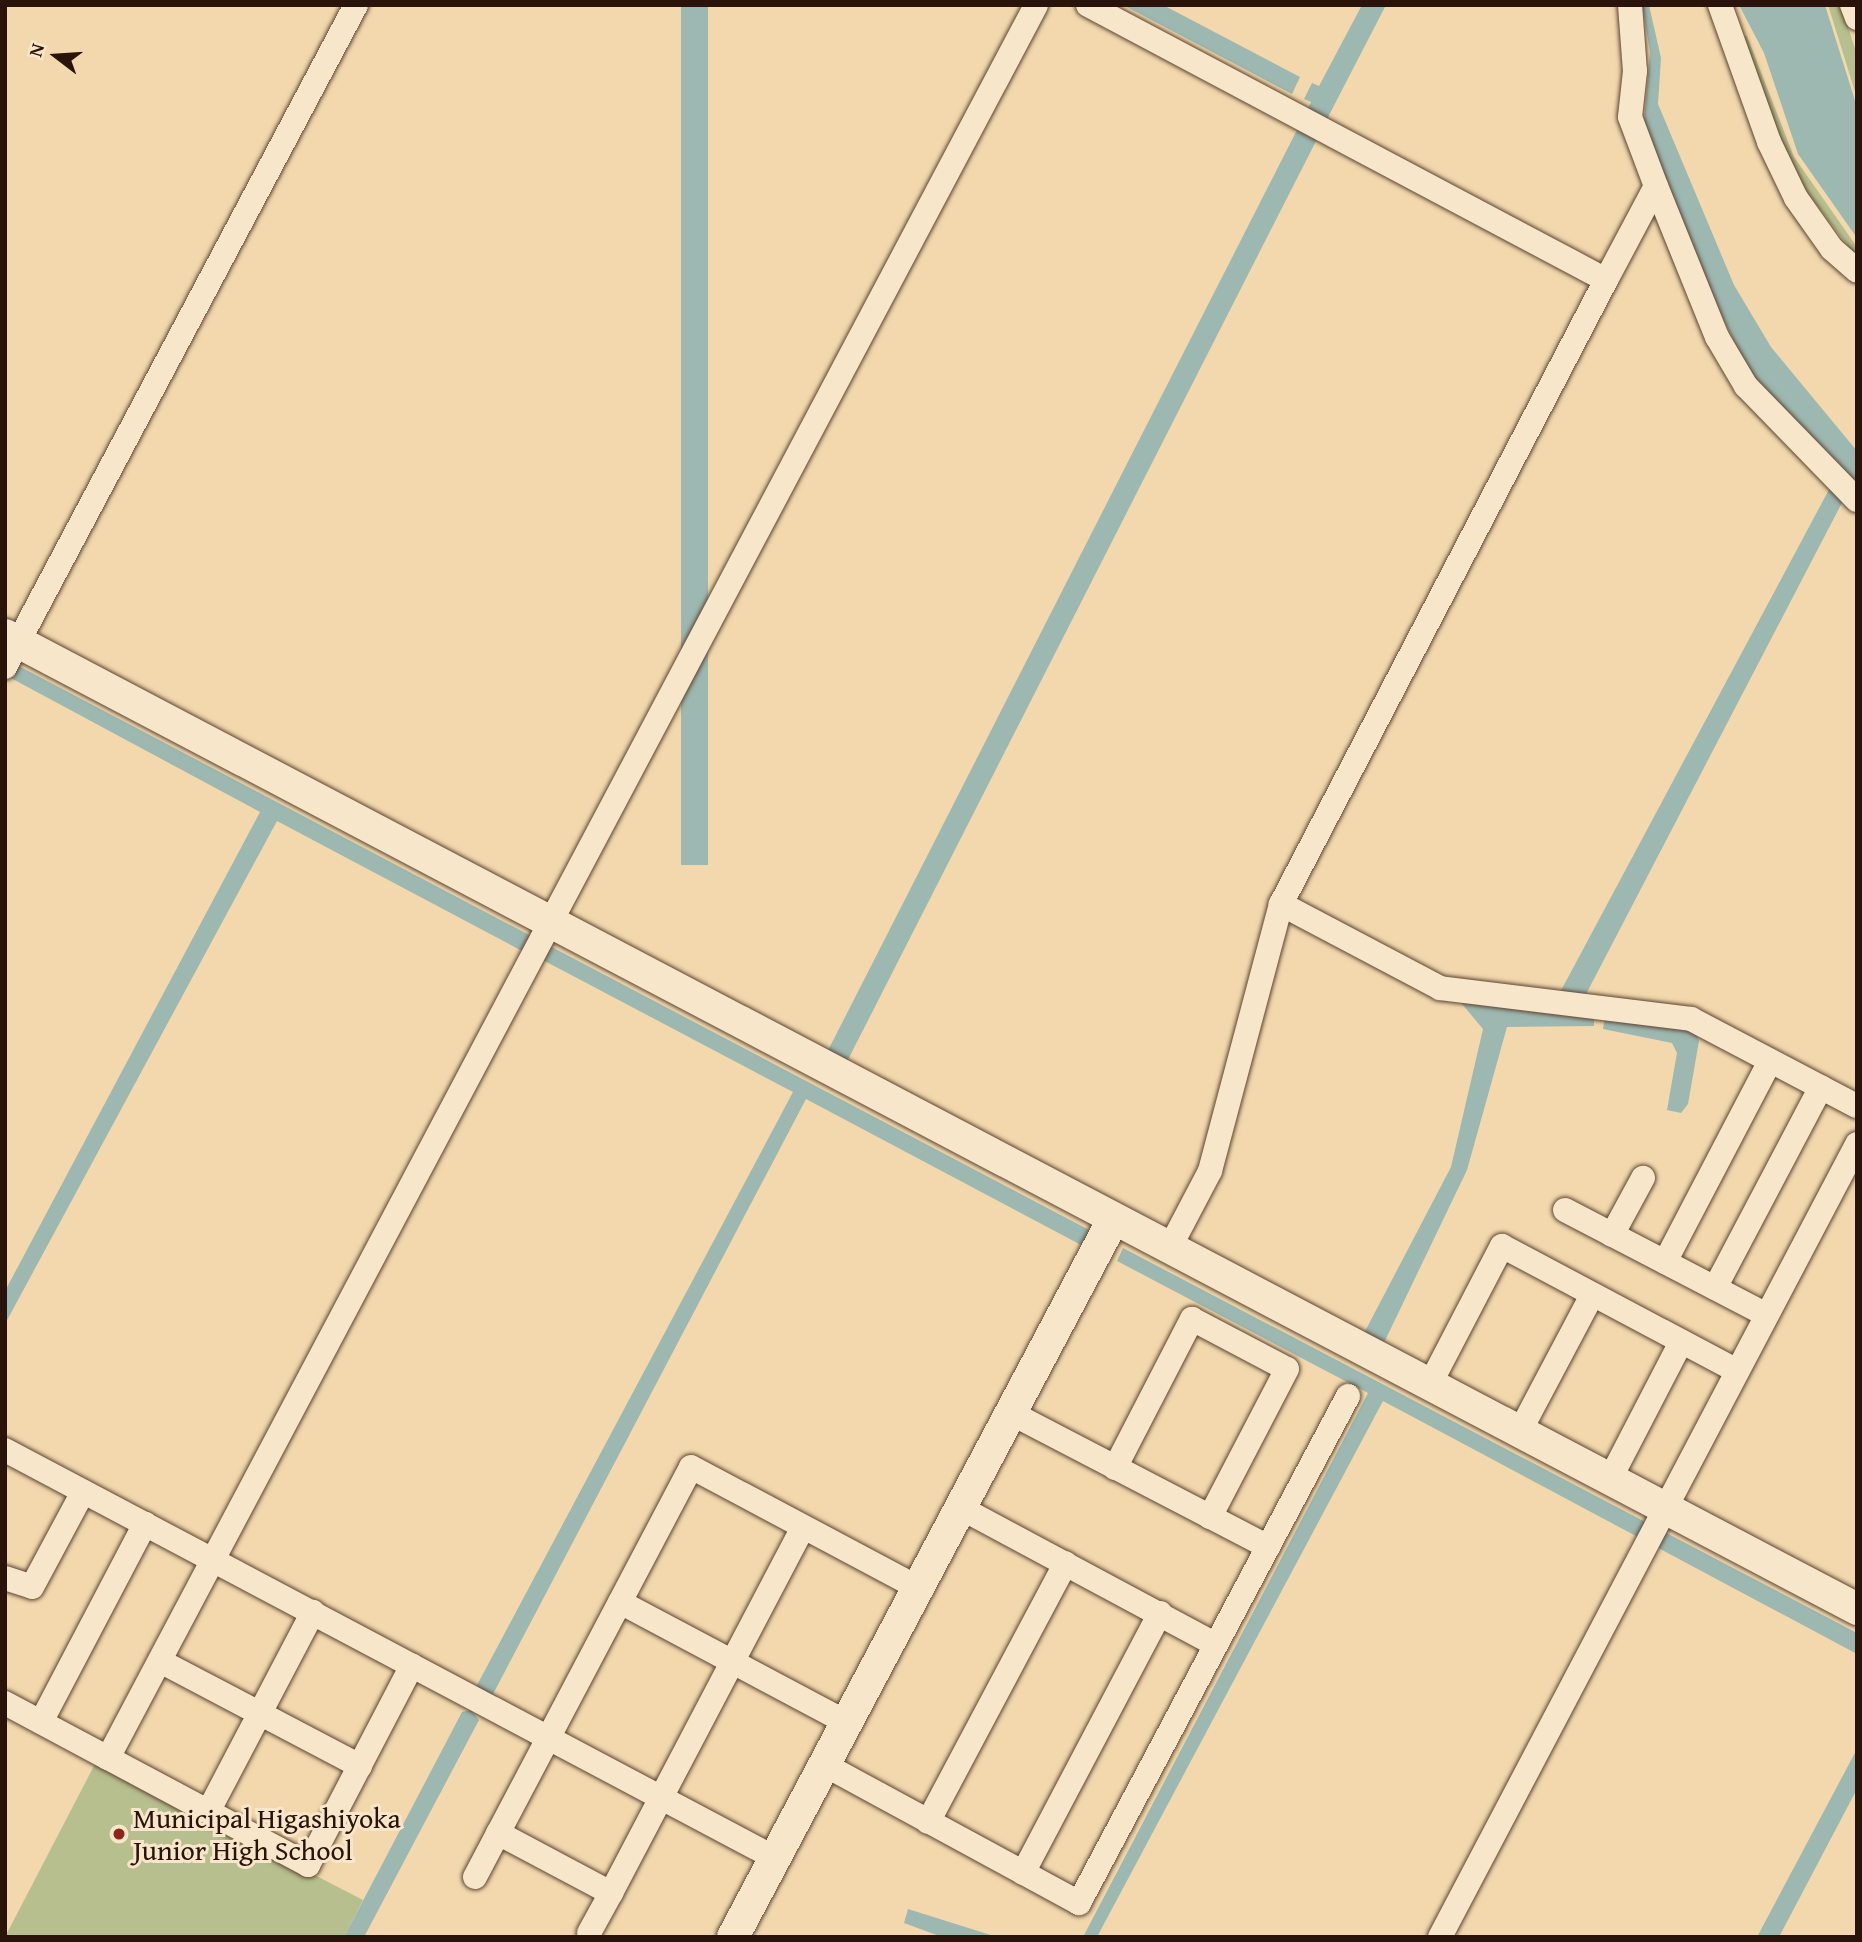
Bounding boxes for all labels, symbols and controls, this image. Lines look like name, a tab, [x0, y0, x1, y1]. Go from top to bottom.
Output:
north arrow	[21, 21, 91, 91]
text: N	[21, 40, 51, 60]
place label: Municipal Higashiyoka Junior High School	[133, 1801, 401, 1867]
marker: Municipal Higashiyoka Junior High School	[111, 1826, 127, 1842]

